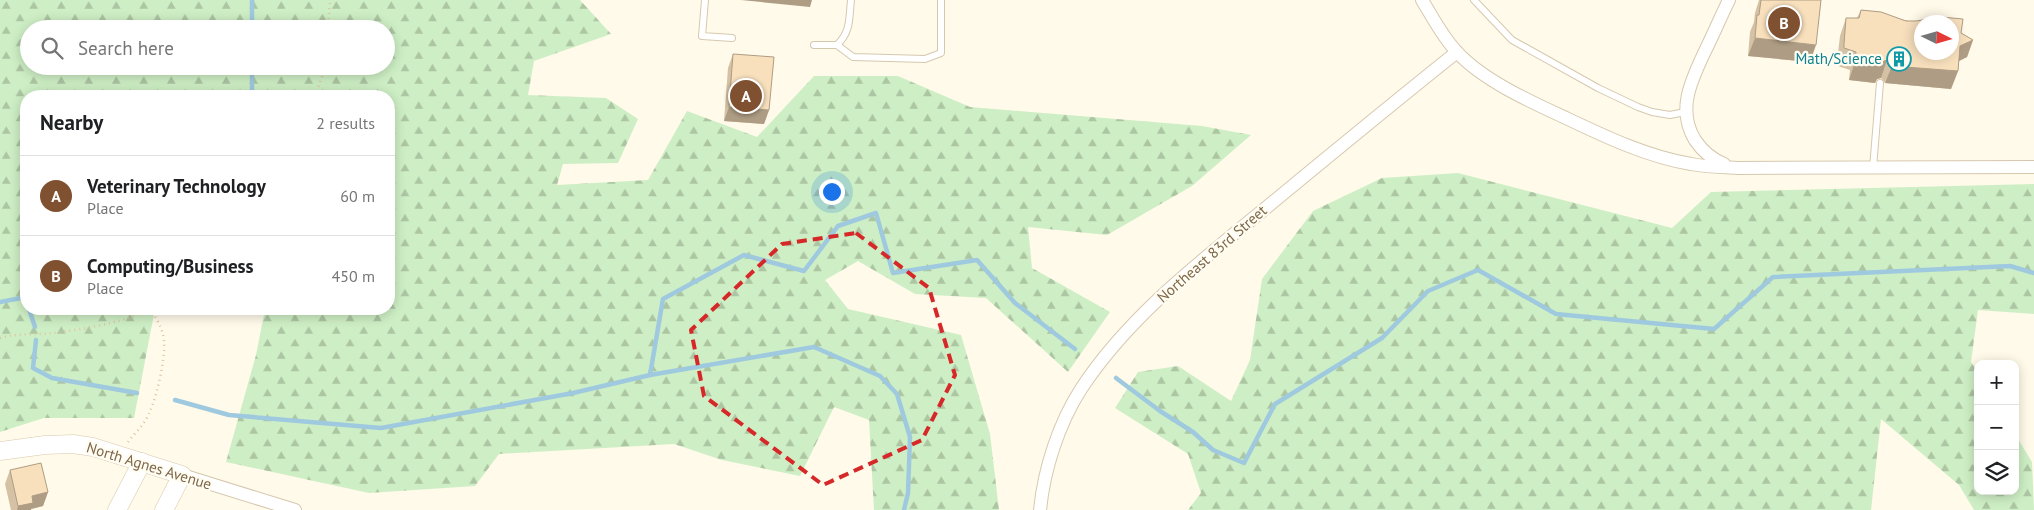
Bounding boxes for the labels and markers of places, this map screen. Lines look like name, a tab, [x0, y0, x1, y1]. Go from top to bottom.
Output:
pin: B	[1768, 4, 1800, 42]
building icon: Math/Science	[1886, 46, 1912, 72]
place label: Math/Science	[1795, 49, 1882, 68]
pin: A	[730, 77, 762, 115]

